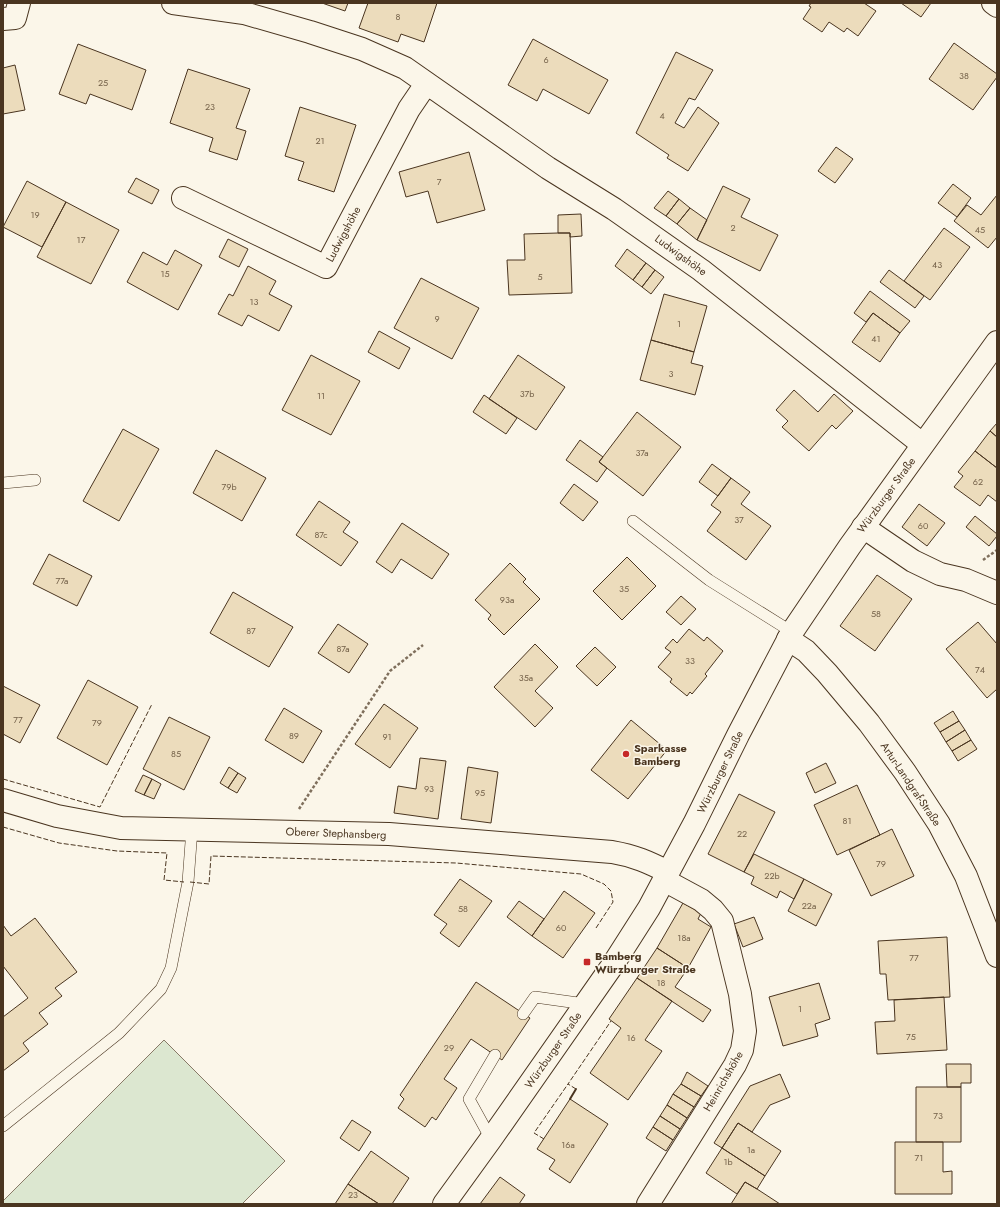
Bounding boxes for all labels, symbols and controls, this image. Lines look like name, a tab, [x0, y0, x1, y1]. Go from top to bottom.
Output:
house number: 8	[396, 10, 401, 23]
house number: 6	[543, 53, 549, 66]
house number: 38	[959, 69, 969, 82]
house number: 25	[98, 76, 108, 89]
house number: 23	[205, 100, 215, 113]
house number: 4	[659, 109, 665, 122]
house number: 21	[315, 134, 325, 147]
house number: 7	[437, 175, 442, 188]
street label: Ludwigshöhe	[322, 203, 365, 265]
house number: 19	[30, 208, 40, 221]
house number: 2	[730, 221, 736, 234]
house number: 45	[975, 223, 985, 236]
street label: Ludwigshöhe	[652, 231, 711, 280]
house number: 17	[77, 233, 86, 246]
house number: 43	[932, 258, 942, 271]
house number: 15	[160, 267, 170, 280]
house number: 5	[537, 270, 543, 283]
house number: 13	[250, 295, 259, 308]
house number: 9	[434, 312, 440, 325]
house number: 1	[677, 317, 681, 330]
house number: 41	[871, 332, 881, 345]
house number: 3	[669, 367, 674, 380]
house number: 37b	[520, 387, 534, 400]
house number: 11	[317, 389, 325, 402]
house number: 37a	[636, 446, 648, 459]
street label: Würzburger Straße	[853, 454, 919, 536]
house number: 62	[973, 475, 983, 488]
house number: 79b	[221, 480, 237, 493]
house number: 37	[734, 513, 744, 526]
house number: 60	[918, 519, 929, 532]
house number: 87c	[314, 528, 328, 541]
house number: 77a	[56, 574, 68, 587]
house number: 35	[619, 582, 629, 595]
house number: 93a	[500, 593, 514, 606]
house number: 58	[871, 607, 881, 620]
house number: 87	[246, 624, 256, 637]
house number: 87a	[337, 642, 349, 655]
house number: 33	[685, 654, 695, 667]
house number: 74	[975, 663, 985, 676]
house number: 35a	[519, 671, 533, 684]
house number: 77	[13, 713, 23, 726]
house number: 79	[92, 716, 102, 729]
street label: Würzburger Straße	[693, 728, 747, 816]
house number: 89	[289, 729, 299, 742]
house number: 91	[382, 730, 392, 743]
street label: Artur-Landgraf-Straße	[877, 739, 945, 829]
place label: Sparkasse Bamberg	[634, 740, 687, 769]
house number: 85	[171, 747, 181, 760]
marker: Sparkasse Bamberg	[621, 749, 631, 759]
house number: 93	[424, 782, 434, 795]
house number: 95	[475, 786, 485, 799]
house number: 81	[843, 814, 851, 827]
street label: Oberer Stephansberg	[285, 823, 387, 843]
house number: 22	[737, 827, 747, 840]
house number: 79	[876, 857, 886, 870]
house number: 22b	[764, 869, 780, 882]
house number: 22a	[802, 899, 816, 912]
house number: 58	[458, 902, 468, 915]
house number: 60	[556, 921, 567, 934]
house number: 18a	[677, 931, 691, 944]
place label: Bamberg Würzburger Straße	[595, 948, 696, 977]
house number: 77	[909, 951, 919, 964]
marker: Bamberg Würzburger Straße	[582, 957, 592, 967]
house number: 18	[657, 976, 666, 989]
house number: 1	[798, 1002, 802, 1015]
street label: Würzburger Straße	[521, 1008, 586, 1091]
house number: 75	[906, 1030, 916, 1043]
house number: 16	[626, 1031, 636, 1044]
house number: 29	[444, 1041, 454, 1054]
street label: Heinrichshöhe	[699, 1047, 747, 1114]
house number: 73	[933, 1109, 943, 1122]
house number: 16a	[561, 1138, 575, 1151]
house number: 1a	[747, 1143, 755, 1156]
house number: 71	[915, 1151, 923, 1164]
house number: 1b	[723, 1155, 733, 1168]
house number: 23	[348, 1188, 358, 1201]

